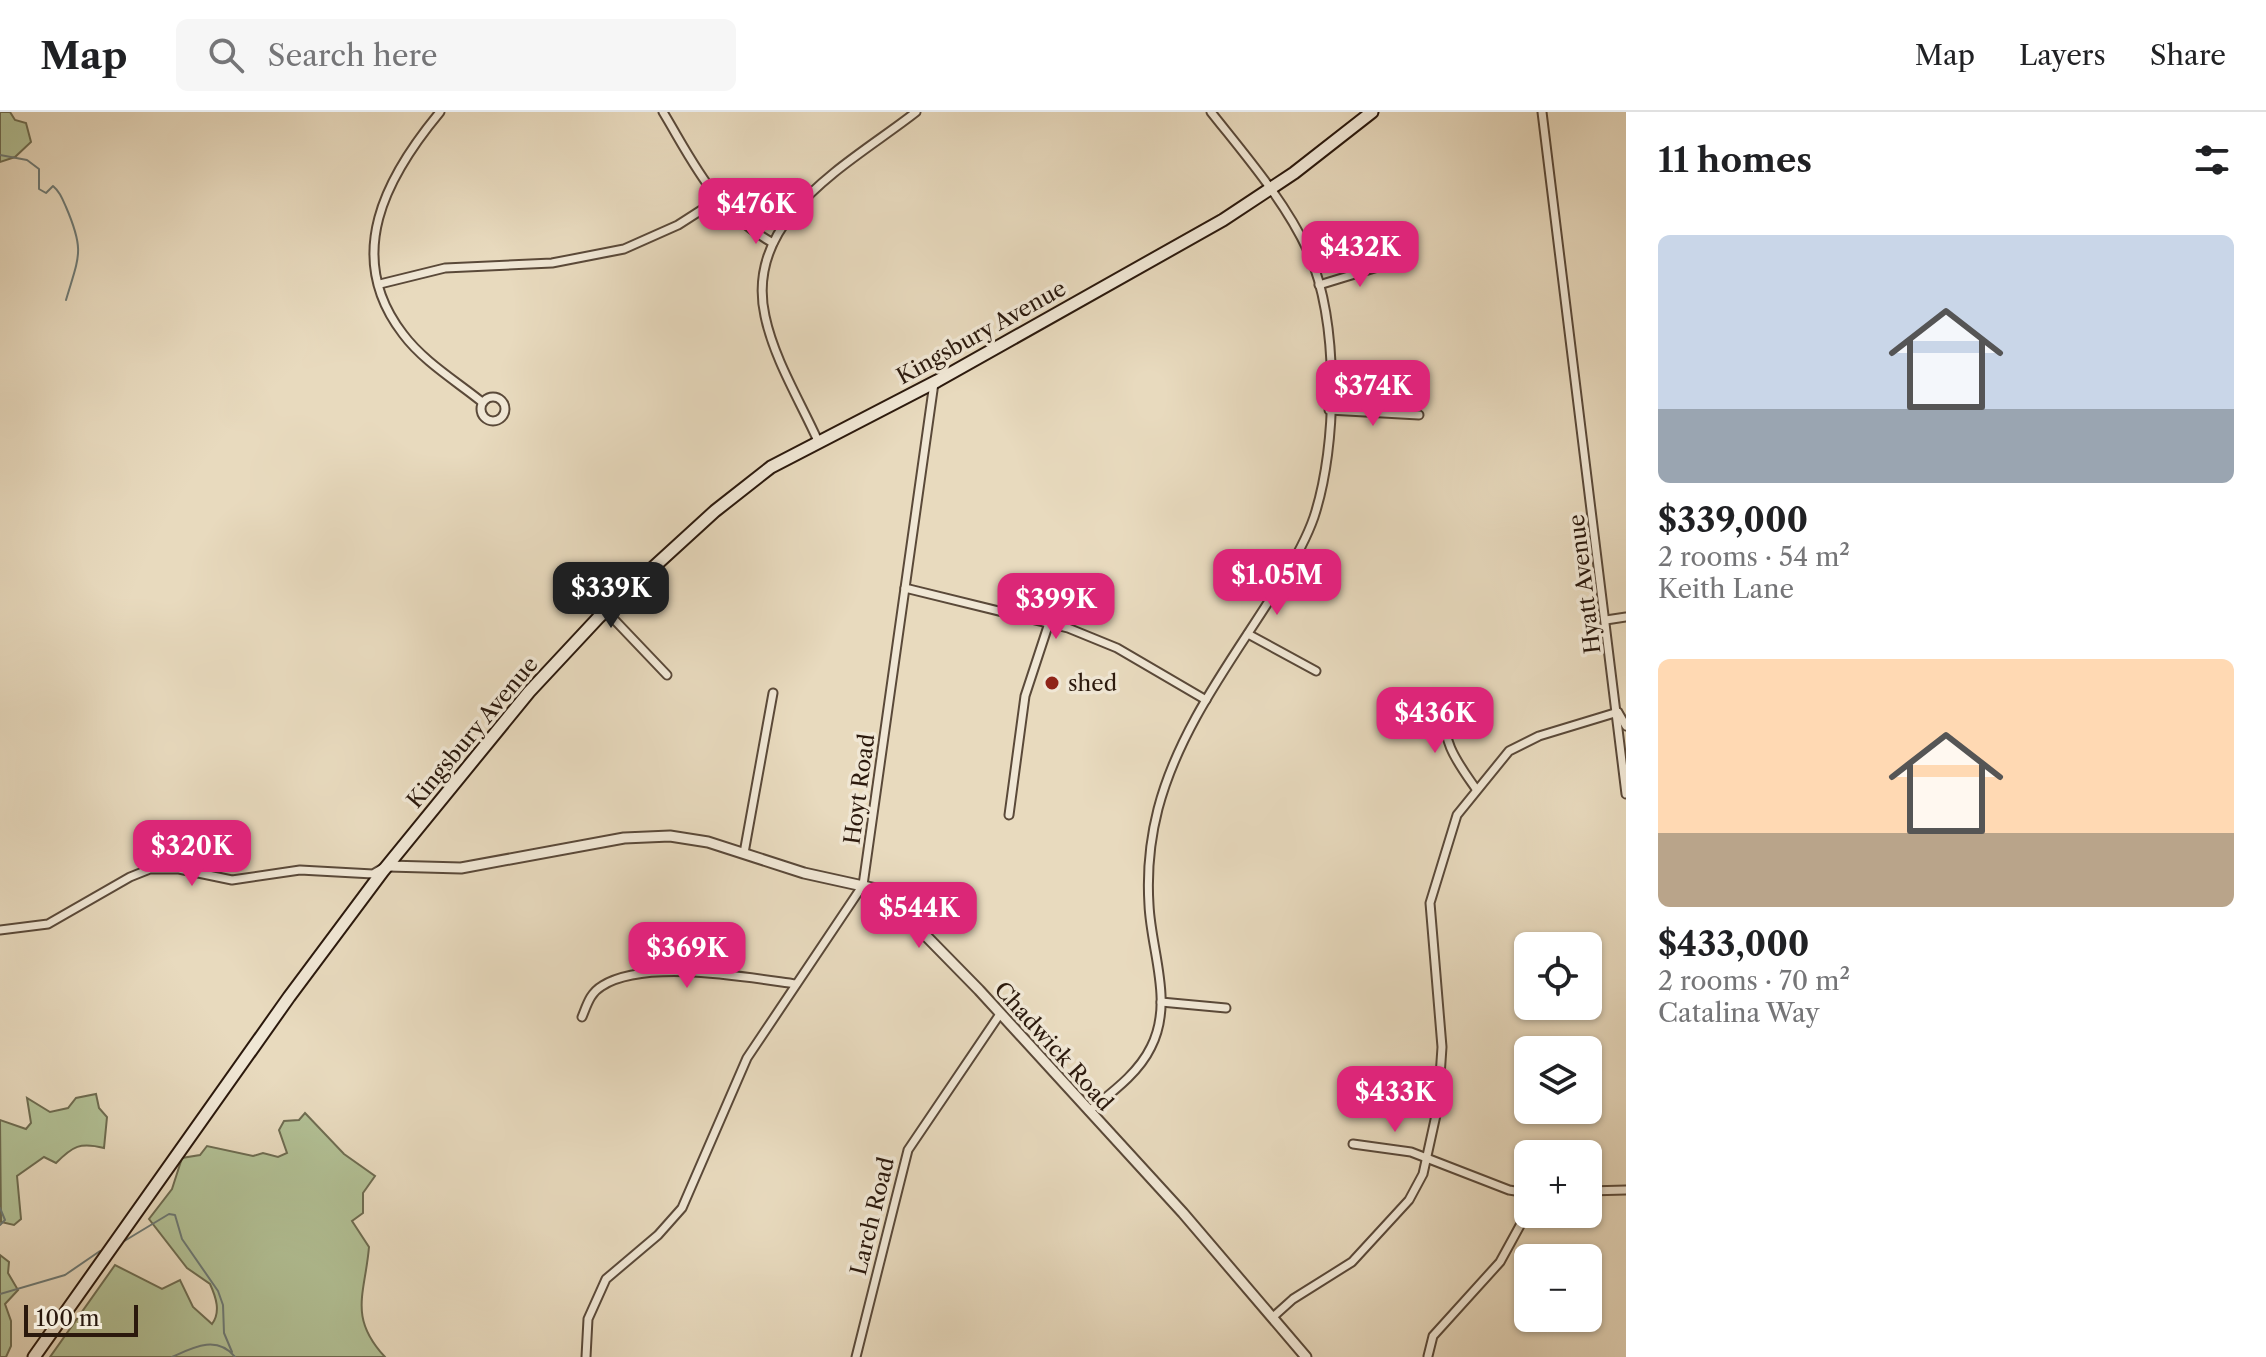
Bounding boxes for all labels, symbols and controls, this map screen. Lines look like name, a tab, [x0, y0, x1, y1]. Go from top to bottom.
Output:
search box	[176, 19, 736, 91]
text: Map	[40, 32, 128, 79]
icon: search	[204, 33, 248, 77]
text: Search here	[268, 37, 438, 74]
text: Map	[1915, 38, 1975, 72]
text: Layers	[2019, 38, 2106, 72]
text: Share	[2150, 38, 2226, 72]
icon: filters	[2190, 138, 2234, 182]
text: 11 homes	[1658, 139, 1812, 181]
pin: $476K	[700, 178, 812, 246]
text: $476K	[716, 188, 796, 220]
pin: $432K	[1304, 221, 1416, 289]
text: $432K	[1320, 231, 1400, 263]
street label: Kingsbury Avenue	[892, 275, 1071, 390]
icon: home	[1874, 287, 2018, 431]
pin: $374K	[1317, 360, 1429, 428]
text: $374K	[1334, 370, 1412, 402]
text: $339,000	[1658, 499, 1808, 541]
street label: Hyatt Avenue	[1563, 513, 1606, 655]
text: 2 rooms · 54 m²	[1658, 541, 1850, 573]
pin: $1.05M	[1212, 549, 1342, 617]
text: $1.05M	[1231, 559, 1323, 591]
pin: $339K	[555, 562, 667, 630]
text: $339K	[571, 572, 651, 604]
pin: $399K	[1000, 573, 1112, 641]
text: Keith Lane	[1658, 573, 1794, 605]
text: $399K	[1015, 583, 1097, 615]
street label: Kingsbury Avenue	[401, 651, 544, 814]
place label: shed	[1068, 670, 1117, 697]
marker: shed	[1043, 674, 1061, 692]
pin: $436K	[1379, 687, 1491, 755]
text: $436K	[1395, 697, 1475, 729]
icon: home	[1874, 711, 2018, 855]
street label: Hoyt Road	[838, 732, 881, 846]
pin: $320K	[136, 820, 248, 888]
text: $320K	[151, 830, 233, 862]
pin: $544K	[863, 882, 975, 950]
text: $544K	[879, 892, 959, 924]
pin: $369K	[631, 922, 743, 990]
text: $433,000	[1658, 923, 1809, 965]
text: $369K	[646, 932, 728, 964]
map controls	[1514, 932, 1602, 1332]
button: locate	[1514, 932, 1602, 1020]
text: 2 rooms · 70 m²	[1658, 965, 1850, 997]
street label: Chadwick Road	[989, 976, 1119, 1116]
text: Catalina Way	[1658, 997, 1820, 1029]
button: layers	[1514, 1036, 1602, 1124]
pin: $433K	[1339, 1066, 1451, 1134]
text: $433K	[1355, 1076, 1435, 1108]
button: +	[1514, 1140, 1602, 1228]
street label: Larch Road	[845, 1154, 900, 1278]
button: −	[1514, 1244, 1602, 1332]
scale bar	[24, 1301, 138, 1337]
text: 100 m	[36, 1305, 99, 1332]

